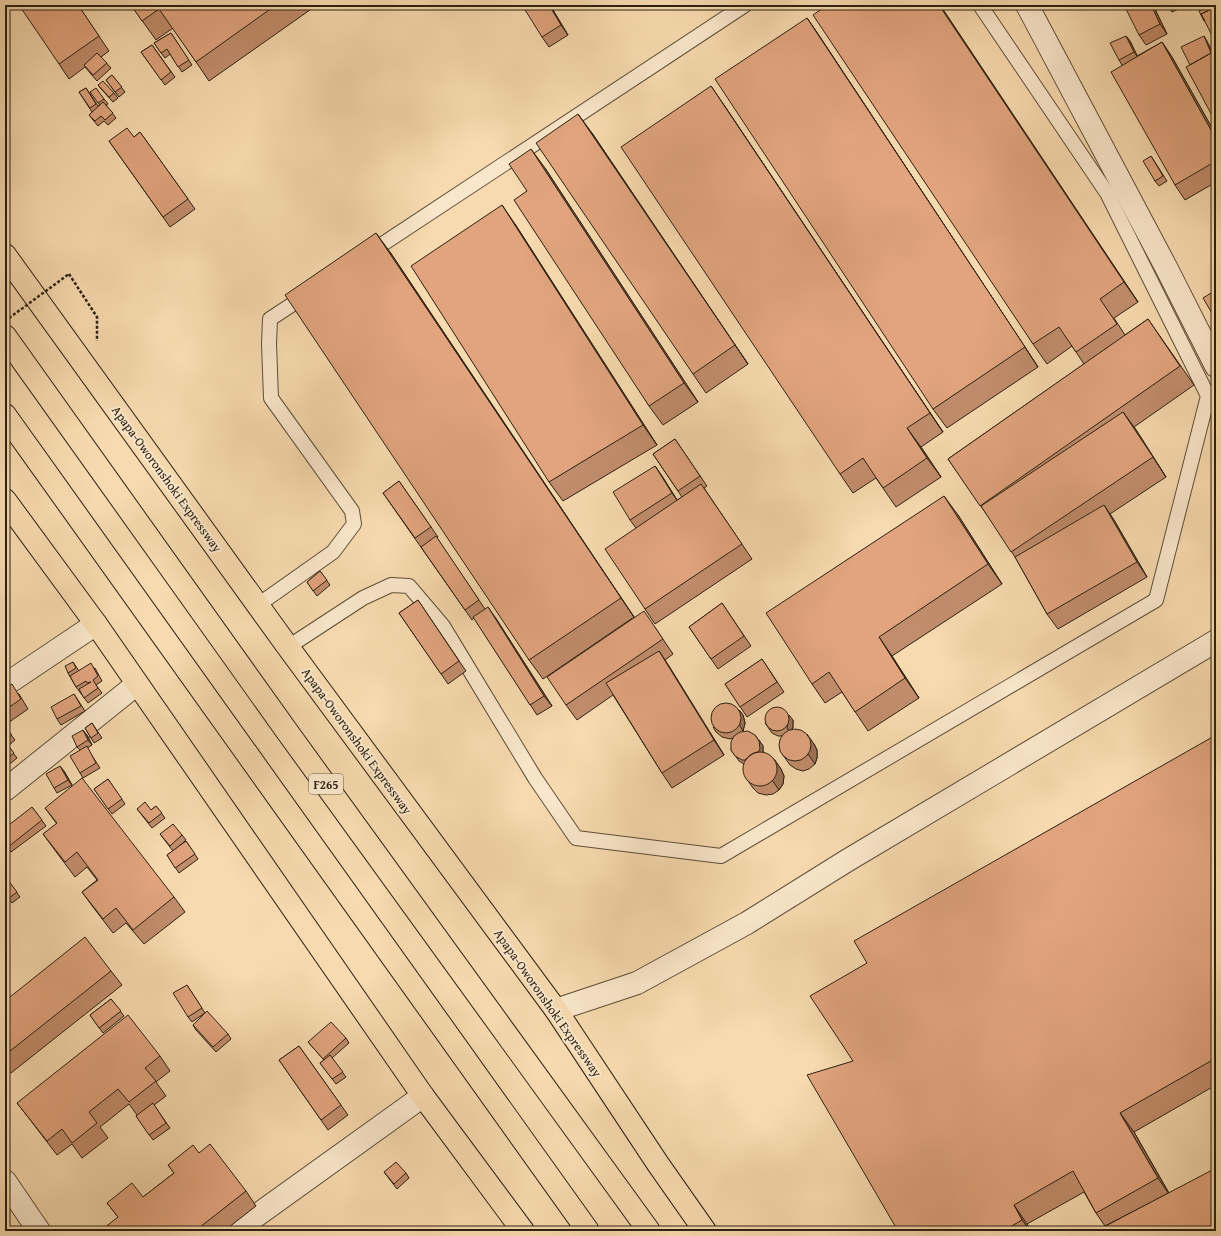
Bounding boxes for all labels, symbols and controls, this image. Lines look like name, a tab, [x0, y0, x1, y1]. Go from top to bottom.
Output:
street label: Apapa-Oworonshoki Expressway	[107, 402, 227, 557]
street label: Apapa-Oworonshoki Expressway	[297, 664, 417, 819]
road number: F265	[309, 774, 343, 794]
street label: Apapa-Oworonshoki Expressway	[489, 925, 607, 1081]

